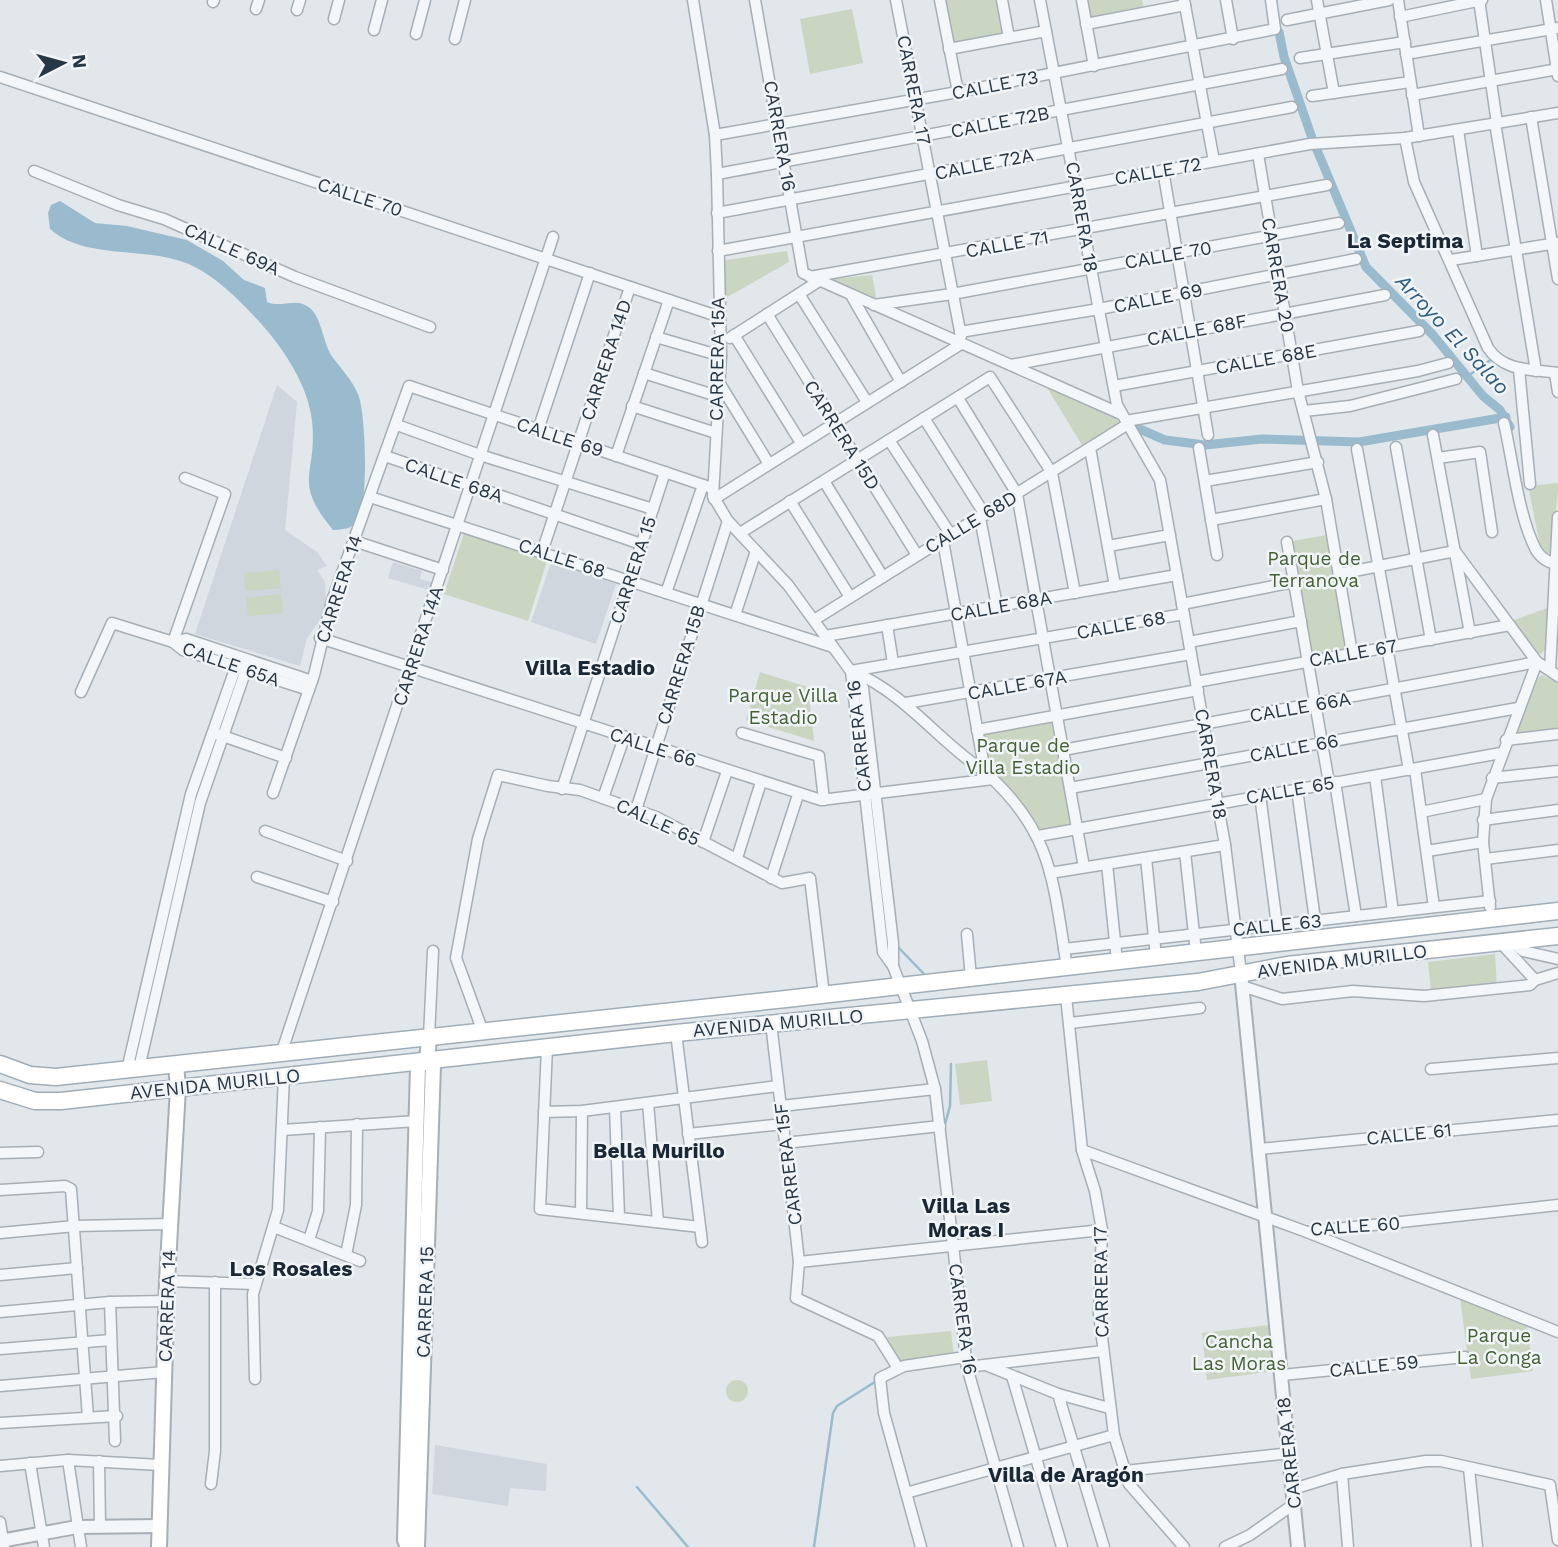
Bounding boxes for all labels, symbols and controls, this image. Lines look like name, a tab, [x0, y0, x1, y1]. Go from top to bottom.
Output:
north arrow	[28, 28, 98, 98]
street label: CARRERA 17	[892, 33, 936, 147]
text: N	[67, 53, 92, 69]
street label: CALLE 73	[950, 65, 1040, 105]
street label: CARRERA 16	[759, 79, 801, 193]
street label: CALLE 72B	[949, 101, 1051, 143]
street label: CALLE 72A	[933, 143, 1036, 185]
street label: CALLE 72	[1113, 152, 1203, 190]
street label: CARRERA 18	[1061, 160, 1103, 274]
street label: CALLE 70	[314, 172, 406, 222]
street label: CARRERA 20	[1257, 216, 1299, 334]
street label: CALLE 69A	[180, 218, 284, 281]
street label: CALLE 71	[964, 225, 1050, 263]
district label: La Septima	[1347, 228, 1464, 253]
street label: CALLE 70	[1123, 236, 1213, 274]
water label: Arroyo El Salao	[1390, 268, 1515, 399]
street label: CALLE 69	[1112, 278, 1204, 318]
street label: CARRERA 14D	[576, 296, 636, 424]
street label: CARRERA 15A	[704, 296, 730, 421]
street label: CALLE 68F	[1145, 309, 1249, 351]
street label: CALLE 68E	[1214, 339, 1318, 379]
street label: CARRERA 15D	[799, 376, 885, 494]
street label: CALLE 69	[514, 412, 606, 462]
street label: CALLE 68A	[402, 452, 507, 508]
street label: CALLE 68D	[921, 485, 1021, 559]
street label: CARRERA 15	[605, 513, 661, 627]
street label: CARRERA 14	[311, 532, 367, 646]
street label: CALLE 68	[516, 533, 608, 583]
park label: Parque de Terranova	[1267, 547, 1361, 592]
street label: CARRERA 14A	[388, 583, 448, 709]
street label: CALLE 68A	[948, 586, 1054, 626]
street label: CARRERA 15B	[652, 602, 710, 728]
street label: CALLE 68	[1075, 606, 1167, 644]
street label: CALLE 67	[1307, 634, 1399, 672]
street label: CALLE 65A	[179, 637, 283, 692]
district label: Villa Estadio	[525, 655, 655, 680]
street label: CALLE 67A	[966, 665, 1069, 705]
street label: CARRERA 16	[842, 679, 876, 793]
park label: Parque Villa Estadio	[728, 684, 838, 729]
street label: CALLE 66A	[1248, 687, 1353, 727]
street label: CARRERA 18	[1190, 707, 1232, 821]
street label: CALLE 66	[607, 722, 699, 772]
street label: CALLE 66	[1248, 729, 1340, 767]
park label: Parque de Villa Estadio	[965, 734, 1081, 779]
street label: CALLE 65	[1244, 771, 1336, 809]
street label: CALLE 65	[612, 793, 704, 851]
street label: CALLE 63	[1231, 909, 1323, 941]
street label: AVENIDA MURILLO	[1256, 939, 1428, 983]
street label: AVENIDA MURILLO	[692, 1004, 864, 1042]
street label: AVENIDA MURILLO	[129, 1064, 301, 1104]
street label: CARRERA 15F	[769, 1101, 807, 1227]
street label: CALLE 61	[1365, 1118, 1453, 1150]
district label: Bella Murillo	[593, 1138, 725, 1163]
district label: Villa Las Moras I	[922, 1193, 1010, 1242]
street label: CALLE 60	[1309, 1211, 1401, 1241]
street label: CARRERA 17	[1089, 1226, 1113, 1338]
street label: CARRERA 15	[412, 1246, 438, 1358]
street label: CARRERA 14	[154, 1249, 180, 1363]
district label: Los Rosales	[230, 1256, 352, 1281]
street label: CARRERA 16	[944, 1262, 982, 1376]
park label: Parque La Conga	[1456, 1324, 1542, 1369]
park label: Cancha Las Moras	[1192, 1330, 1286, 1375]
street label: CALLE 59	[1328, 1350, 1420, 1382]
street label: CARRERA 18	[1272, 1396, 1306, 1510]
district label: Villa de Aragón	[988, 1462, 1144, 1487]

